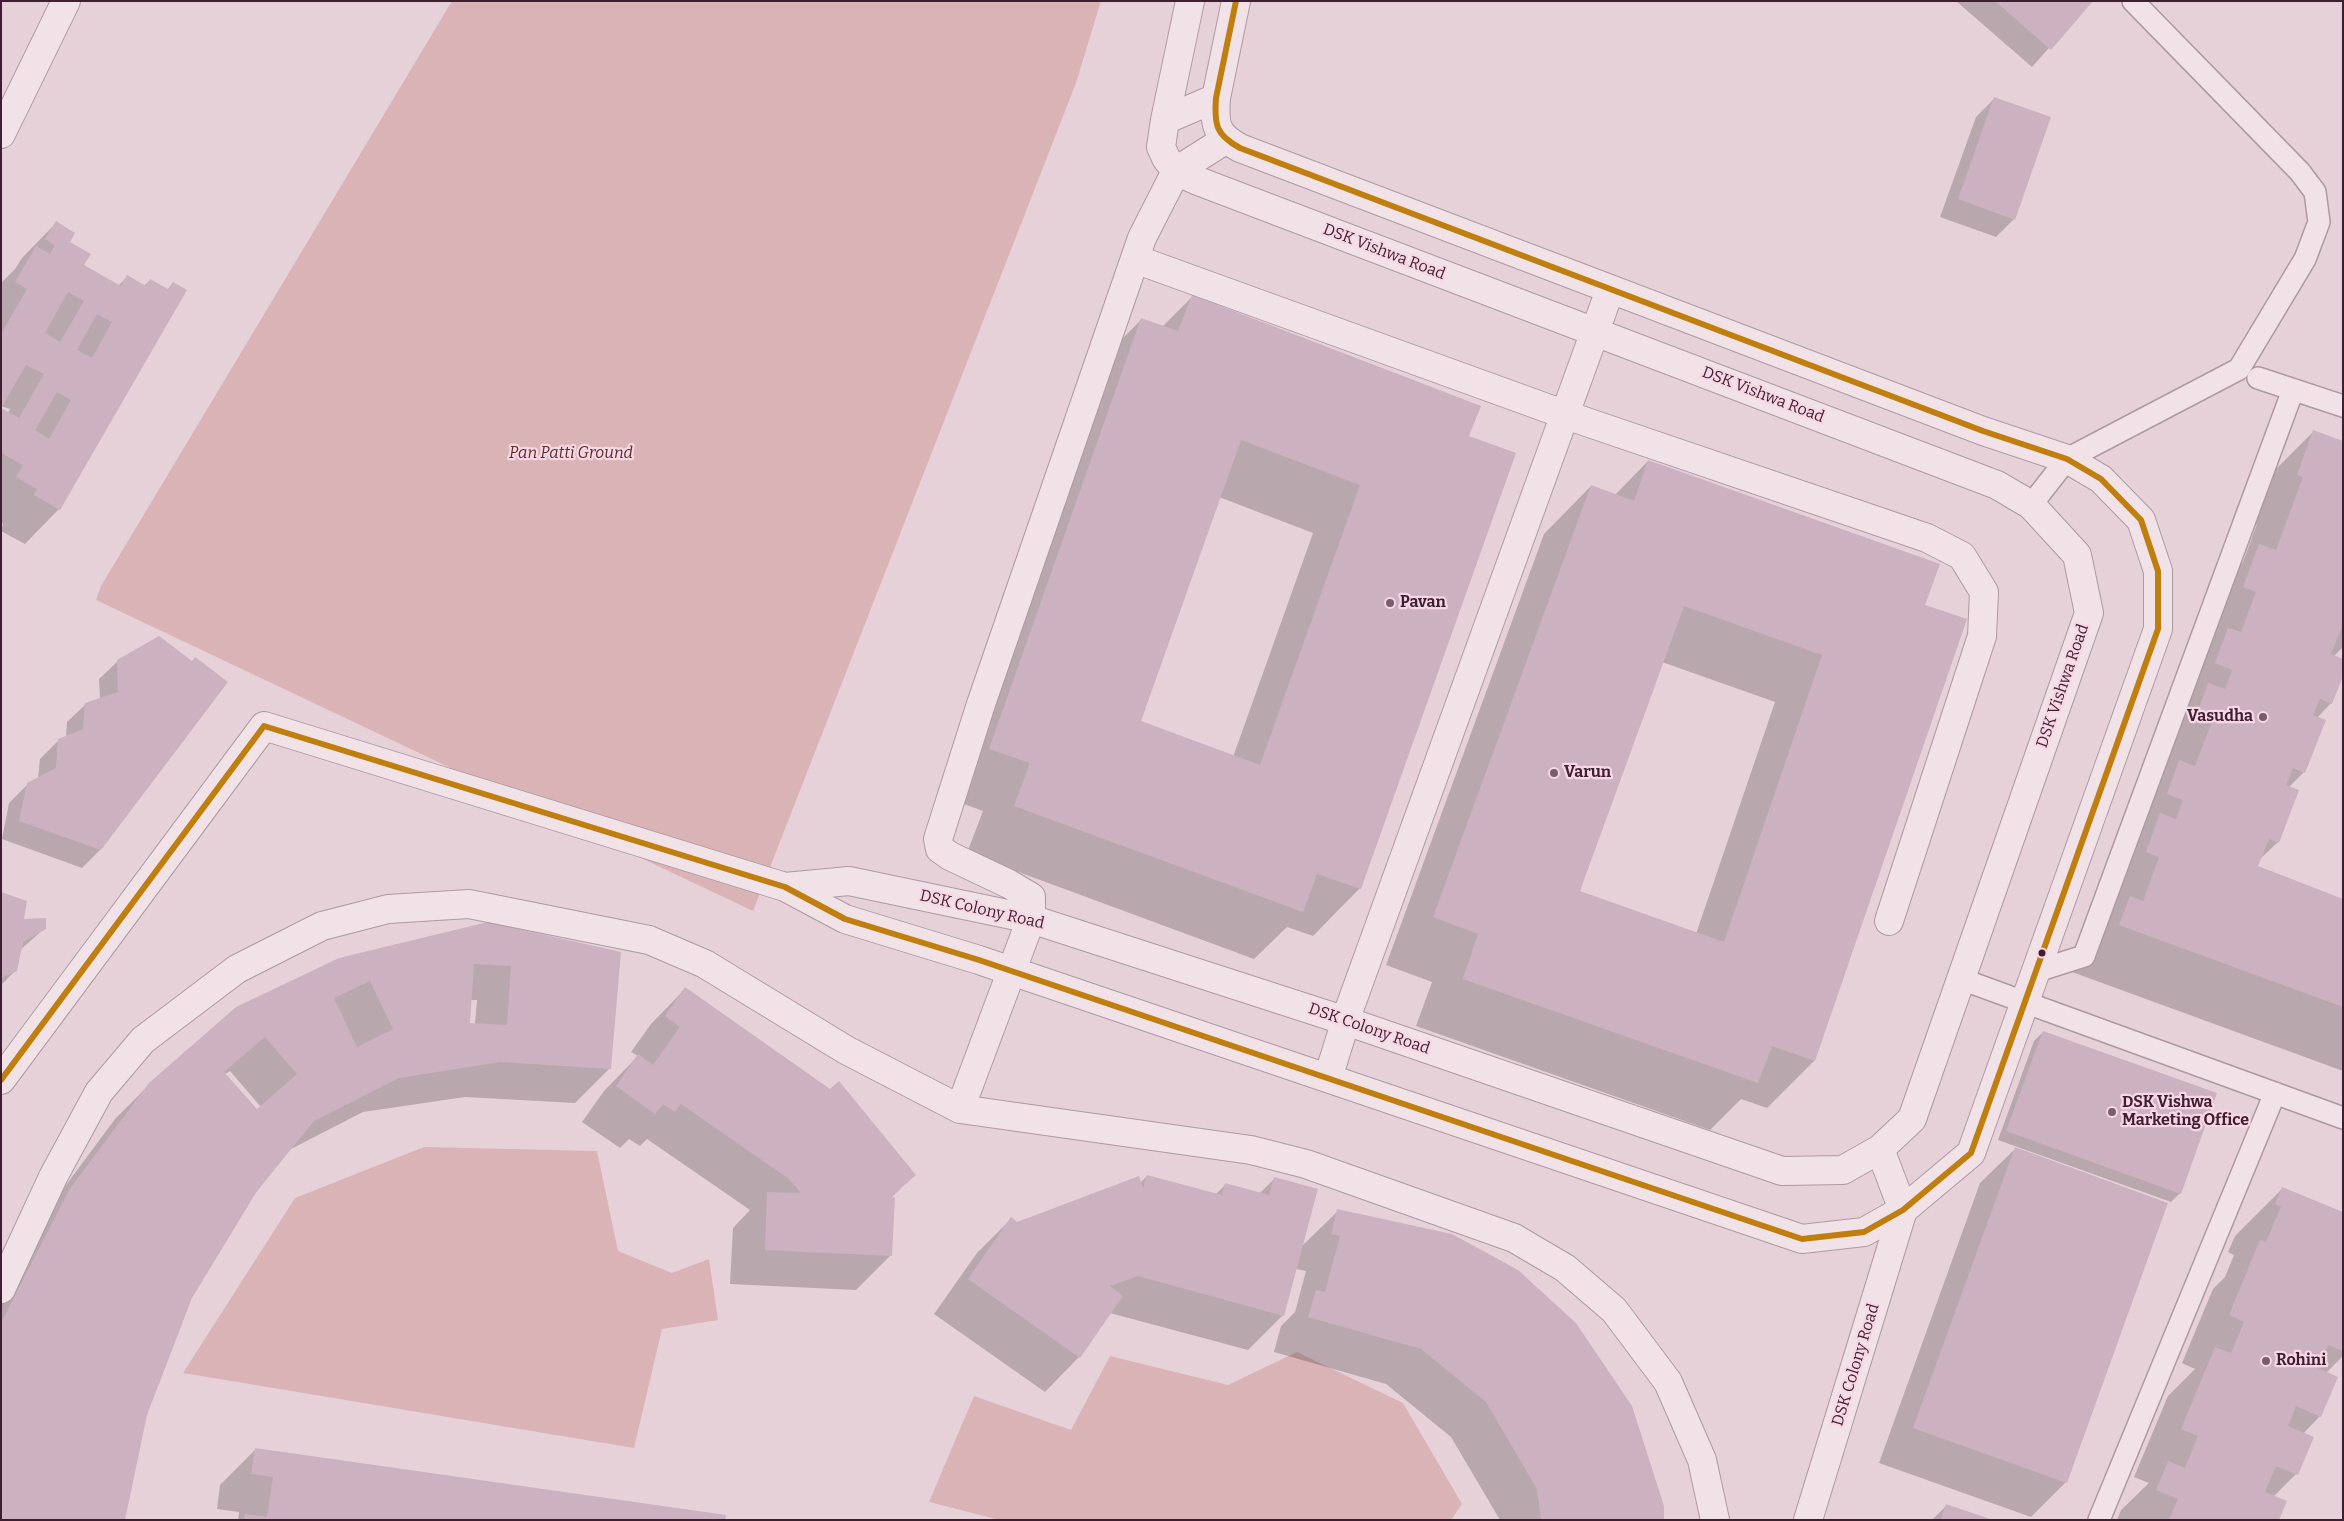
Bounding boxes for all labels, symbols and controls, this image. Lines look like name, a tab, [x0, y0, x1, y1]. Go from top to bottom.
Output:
street label: DSK Vishwa Road	[1320, 220, 1448, 284]
street label: DSK Vishwa Road	[1699, 363, 1827, 427]
park label: Pan Patti Ground	[509, 444, 633, 464]
place label: Pavan	[1400, 593, 1446, 613]
marker: Pavan	[1384, 597, 1396, 609]
street label: DSK Vishwa Road	[2033, 622, 2093, 750]
place label: Vasudha	[2187, 707, 2253, 727]
marker: Vasudha	[2257, 711, 2269, 723]
place label: Varun	[1564, 763, 1611, 783]
marker: Varun	[1548, 767, 1560, 779]
street label: DSK Colony Road	[918, 886, 1046, 934]
unlabelled marker	[2037, 948, 2047, 958]
street label: DSK Colony Road	[1306, 999, 1432, 1059]
place label: DSK Vishwa Marketing Office	[2122, 1093, 2249, 1131]
marker: DSK Vishwa Marketing Office	[2106, 1106, 2118, 1118]
street label: DSK Colony Road	[1828, 1301, 1884, 1429]
place label: Rohini	[2276, 1351, 2326, 1371]
marker: Rohini	[2260, 1355, 2272, 1367]

